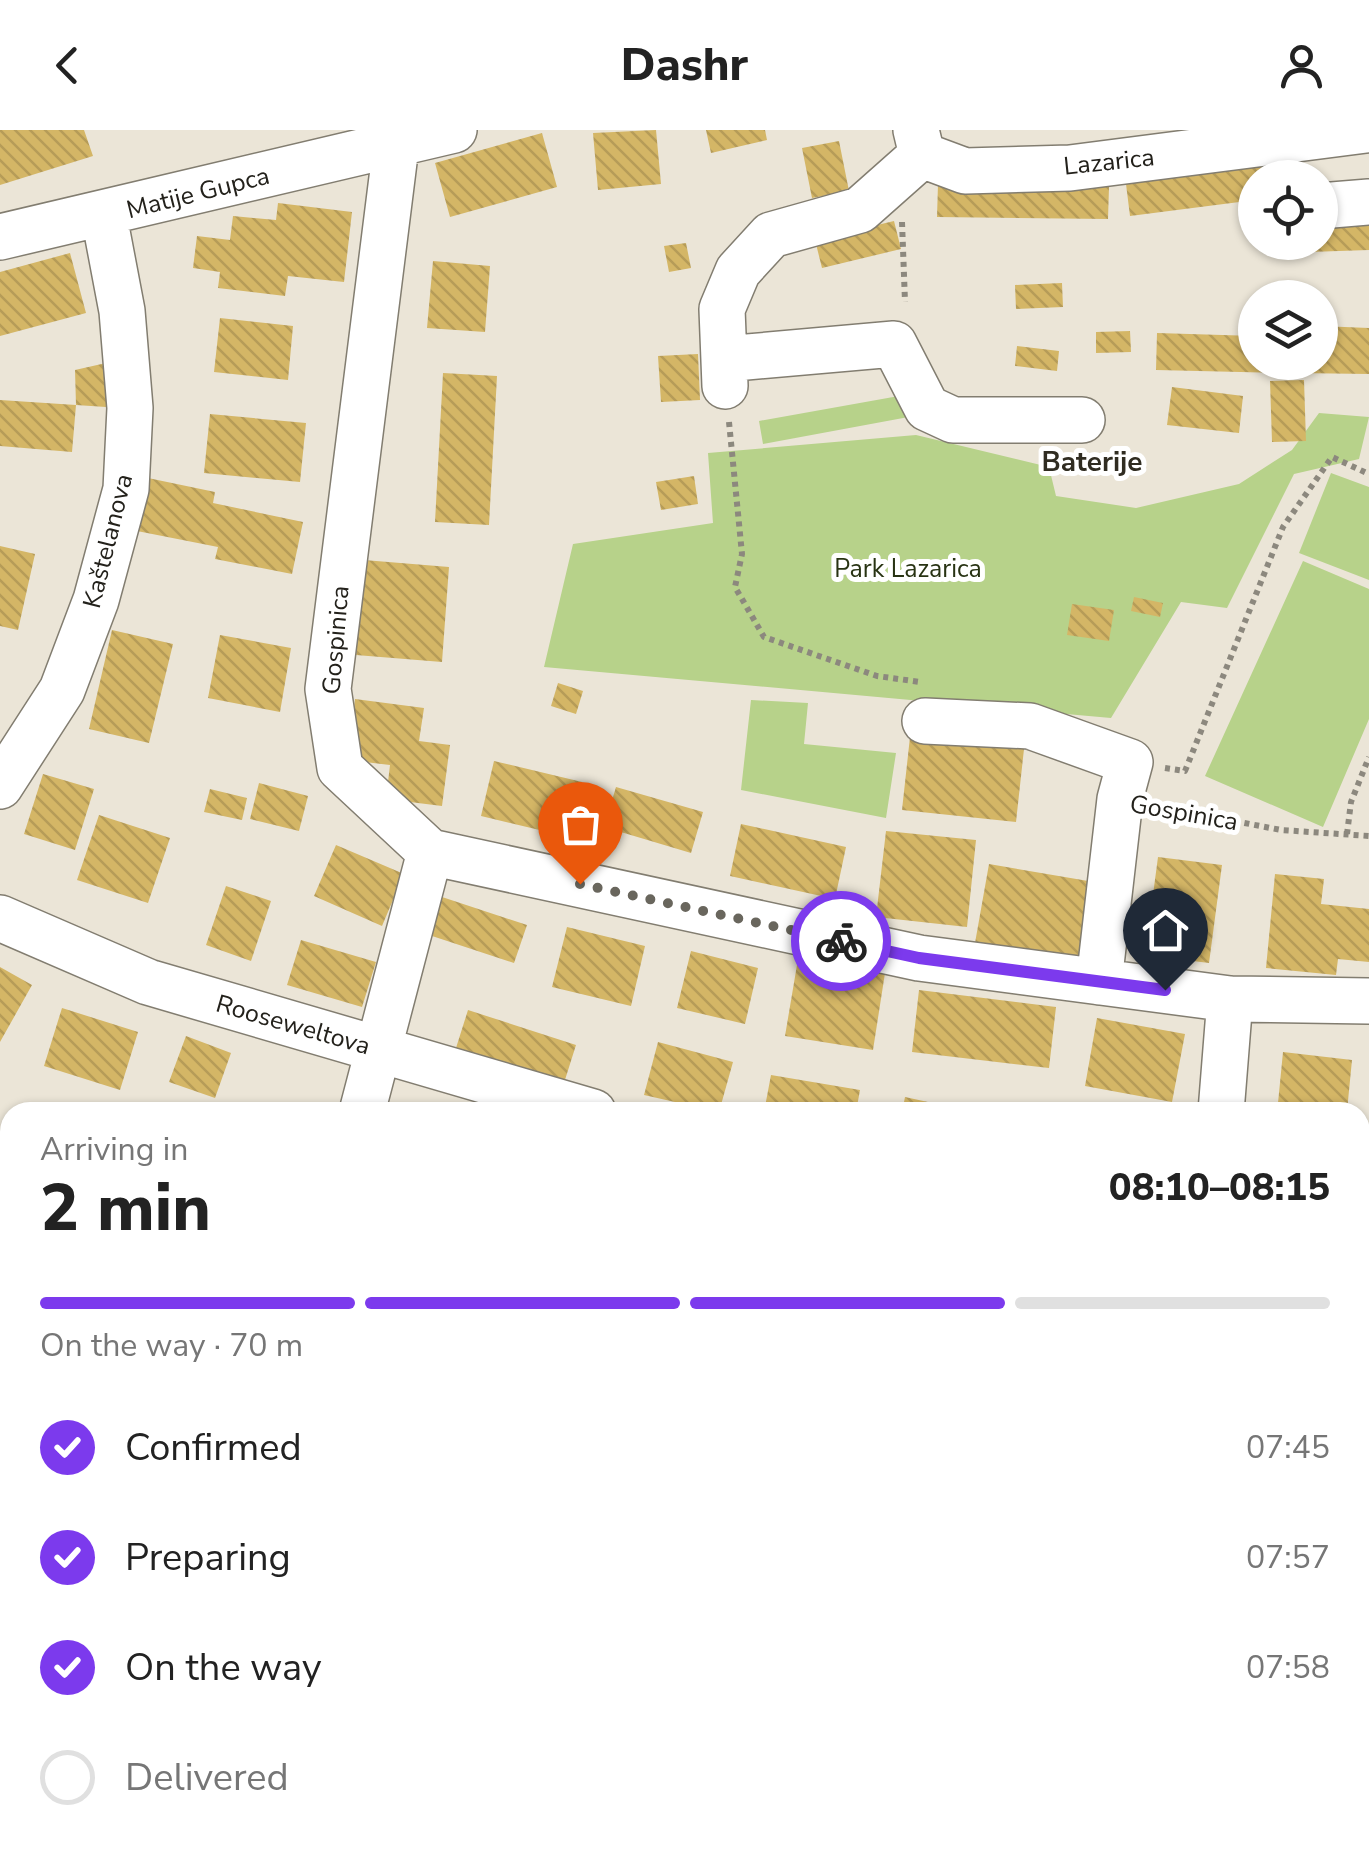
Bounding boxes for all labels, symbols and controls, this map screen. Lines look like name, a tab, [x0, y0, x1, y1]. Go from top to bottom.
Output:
text: Dashr	[621, 35, 748, 96]
icon: back	[40, 38, 95, 93]
icon: person	[1274, 38, 1329, 93]
street label: Lazarica	[1062, 140, 1156, 184]
street label: Matije Gupca	[123, 159, 273, 227]
map controls	[1238, 160, 1338, 380]
button: locate	[1238, 160, 1338, 260]
button: layers	[1238, 280, 1338, 380]
district label: Baterije	[1042, 443, 1142, 481]
street label: Kaštelanova	[75, 470, 141, 612]
park label: Park Lazarica	[834, 552, 982, 586]
street label: Gospinica	[314, 584, 358, 696]
pin	[538, 782, 623, 885]
street label: Gospinica	[1127, 787, 1241, 839]
icon: bag	[553, 797, 608, 852]
pin	[1123, 888, 1208, 991]
courier	[791, 891, 891, 991]
icon: home	[1138, 903, 1193, 958]
icon: bike	[814, 914, 869, 969]
street label: Rooseweltova	[212, 987, 374, 1063]
text: Arriving in	[40, 1128, 188, 1171]
text: 08:10–08:15	[1109, 1162, 1330, 1213]
text: 2 min	[40, 1164, 211, 1253]
text: On the way · 70 m	[40, 1324, 303, 1367]
icon: check	[40, 1420, 95, 1475]
text: Confirmed	[125, 1422, 302, 1473]
text: 07:45	[1246, 1426, 1330, 1469]
icon: check	[40, 1530, 95, 1585]
text: Preparing	[125, 1532, 291, 1583]
text: 07:57	[1246, 1536, 1330, 1579]
icon: check	[40, 1640, 95, 1695]
text: On the way	[125, 1642, 321, 1693]
text: 07:58	[1246, 1646, 1330, 1689]
text: Delivered	[125, 1752, 289, 1803]

